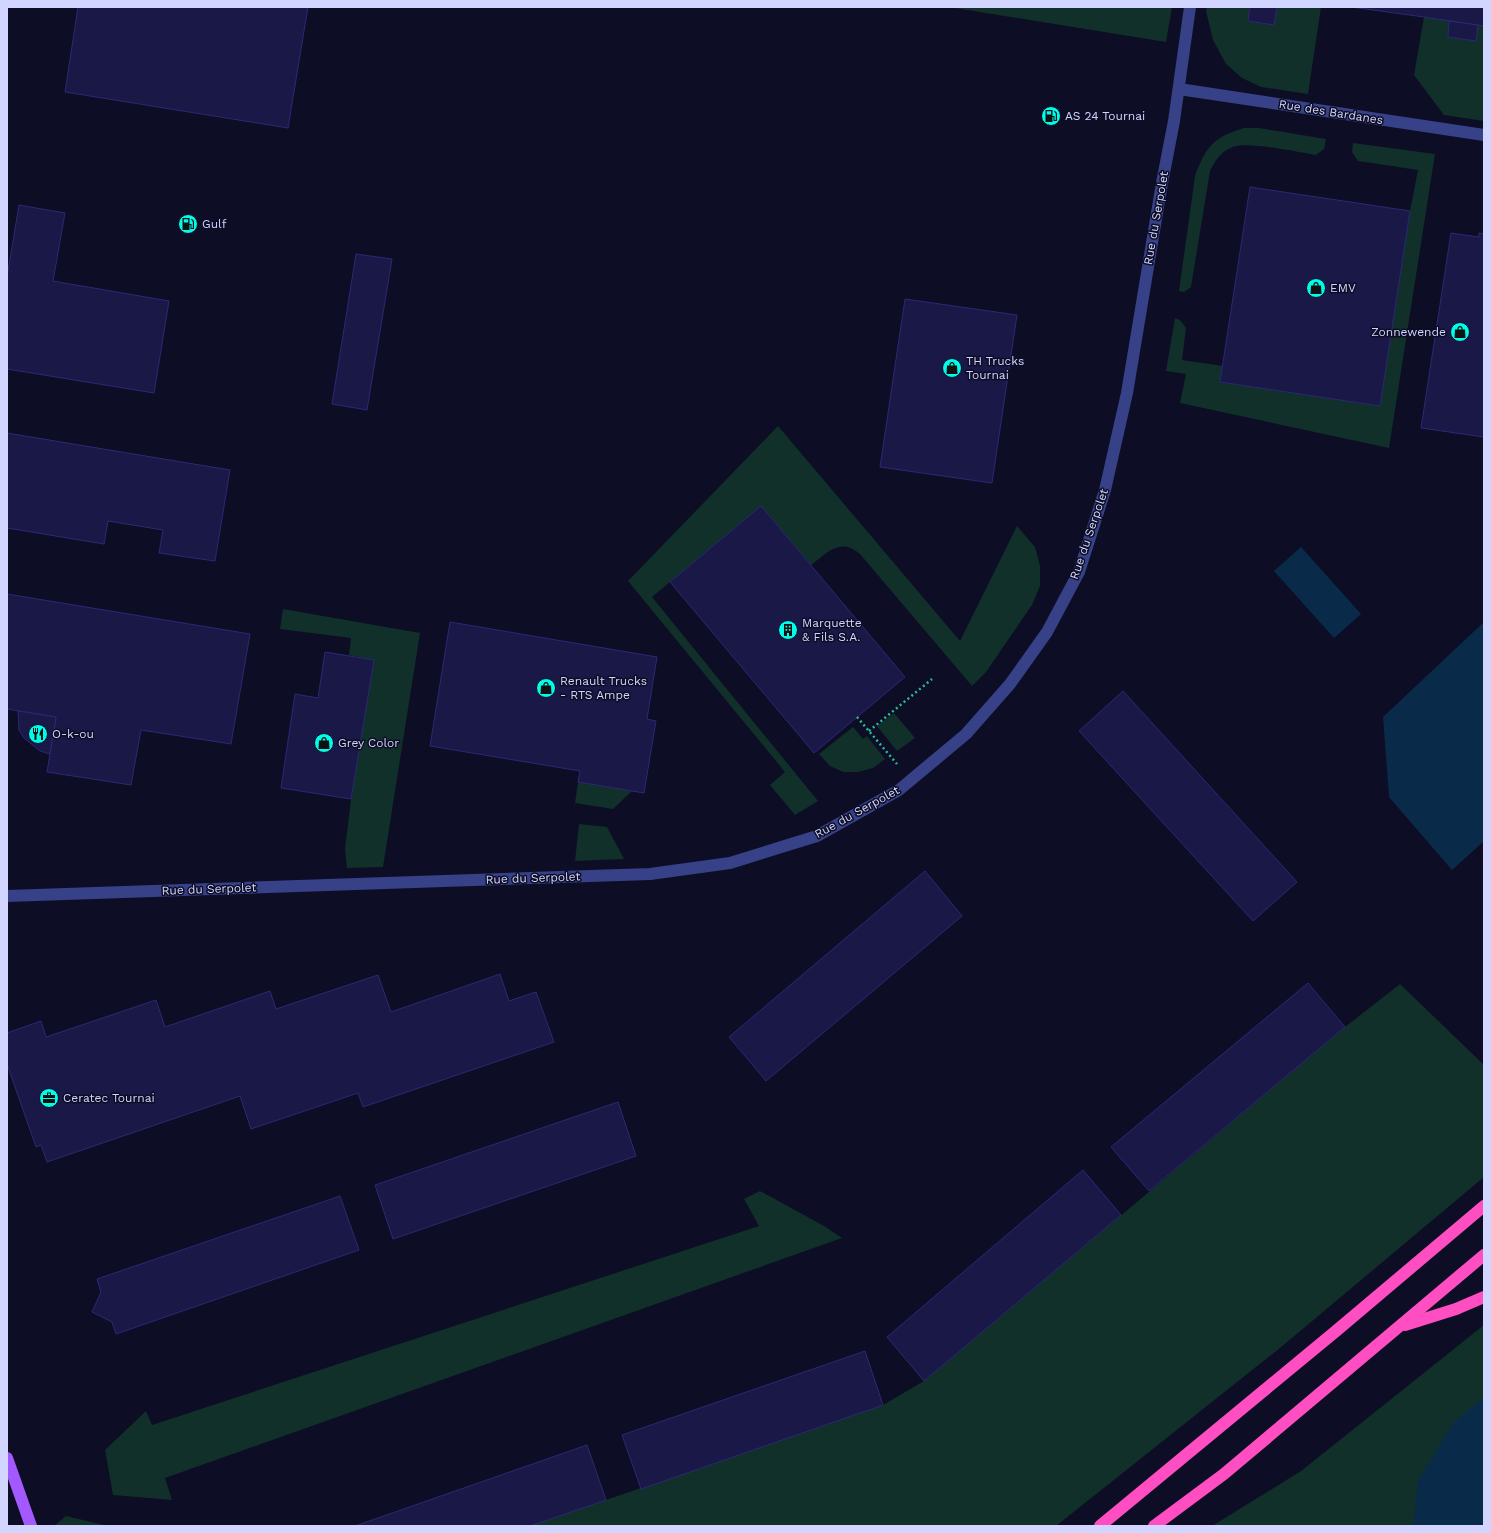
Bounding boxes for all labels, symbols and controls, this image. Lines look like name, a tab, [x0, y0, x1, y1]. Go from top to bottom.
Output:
street label: Rue des Bardanes	[1278, 97, 1384, 127]
fuel station icon: AS 24 Tournai	[1040, 105, 1062, 127]
place label: AS 24 Tournai	[1065, 109, 1145, 123]
street label: Rue du Serpolet	[1141, 170, 1171, 266]
fuel station icon: Gulf	[177, 213, 199, 235]
place label: Gulf	[202, 217, 227, 231]
shop icon: EMV	[1305, 277, 1327, 299]
place label: EMV	[1330, 281, 1356, 295]
shop icon: Zonnewende	[1449, 321, 1471, 343]
place label: Zonnewende	[1371, 325, 1446, 339]
place label: TH Trucks Tournai	[966, 354, 1024, 382]
shop icon: TH Trucks Tournai	[941, 357, 963, 379]
street label: Rue du Serpolet	[1067, 487, 1111, 581]
place label: Marquette & Fils S.A.	[802, 616, 862, 644]
building icon: Marquette & Fils S.A.	[777, 619, 799, 641]
place label: Renault Trucks - RTS Ampe	[560, 674, 647, 702]
shop icon: Renault Trucks - RTS Ampe	[535, 677, 557, 699]
restaurant icon: O-k-ou	[27, 723, 49, 745]
place label: O-k-ou	[52, 727, 94, 741]
shop icon: Grey Color	[313, 732, 335, 754]
place label: Grey Color	[338, 736, 399, 750]
street label: Rue du Serpolet	[812, 783, 902, 841]
street label: Rue du Serpolet	[485, 869, 581, 887]
street label: Rue du Serpolet	[161, 880, 257, 898]
office icon: Ceratec Tournai	[38, 1087, 60, 1109]
place label: Ceratec Tournai	[63, 1091, 155, 1105]

